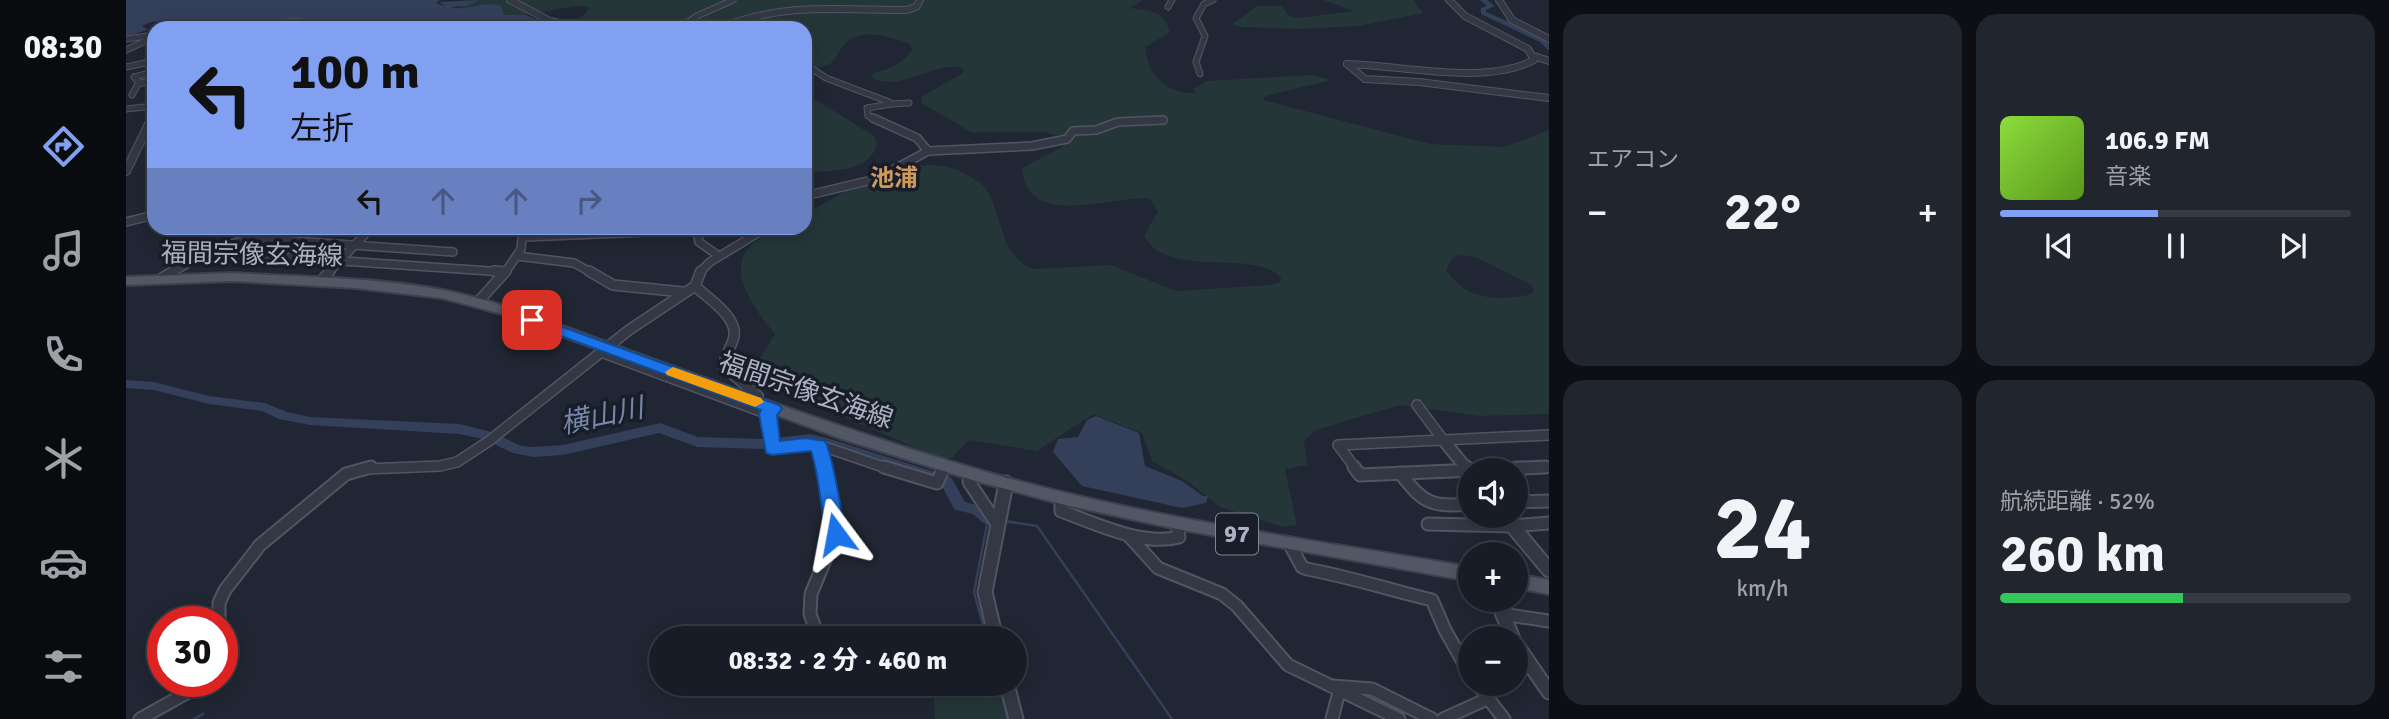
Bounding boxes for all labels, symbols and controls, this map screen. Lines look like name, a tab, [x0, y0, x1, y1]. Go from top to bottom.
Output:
text: 08:30	[24, 28, 102, 67]
text: 100 m	[290, 42, 420, 102]
icon: left	[175, 49, 266, 140]
text: 左折	[290, 109, 354, 148]
icon: directions	[39, 122, 88, 171]
text: 106.9 FM	[2105, 125, 2210, 157]
text: エアコン	[1587, 145, 1679, 174]
text: 音楽	[2105, 162, 2151, 191]
district label: 池浦	[870, 163, 918, 193]
text: 22°	[1724, 180, 1801, 244]
icon: left	[351, 182, 389, 220]
icon: ahead	[424, 182, 462, 220]
icon: ahead	[497, 182, 535, 220]
icon: right	[570, 182, 608, 220]
text: −	[1587, 189, 1608, 236]
text: +	[1917, 189, 1938, 236]
icon: music	[39, 226, 88, 275]
icon: previous	[2040, 227, 2078, 265]
icon: pause	[2157, 227, 2195, 265]
icon: next	[2274, 227, 2312, 265]
street label: 福間宗像玄海線	[161, 237, 343, 273]
pin	[502, 290, 562, 350]
icon: arrive	[513, 301, 551, 339]
icon: phone	[39, 330, 88, 379]
street label: 福間宗像玄海線	[715, 346, 897, 436]
water label: 横山川	[557, 390, 650, 441]
icon: climate	[39, 434, 88, 483]
map controls	[1458, 458, 1528, 696]
button: sound	[1458, 458, 1528, 528]
text: 24	[1713, 472, 1812, 585]
text: 航続距離 · 52%	[2000, 487, 2155, 516]
position arrow	[799, 497, 873, 571]
road number: 97	[1216, 514, 1258, 554]
text: 260 km	[2000, 522, 2165, 586]
icon: car	[39, 538, 88, 587]
button: +	[1458, 542, 1528, 612]
text: km/h	[1736, 574, 1789, 603]
speed limit sign: 30	[147, 606, 238, 697]
button: −	[1458, 626, 1528, 696]
icon: filters	[39, 642, 88, 691]
text: 08:32 · 2 分 · 460 m	[729, 645, 947, 677]

